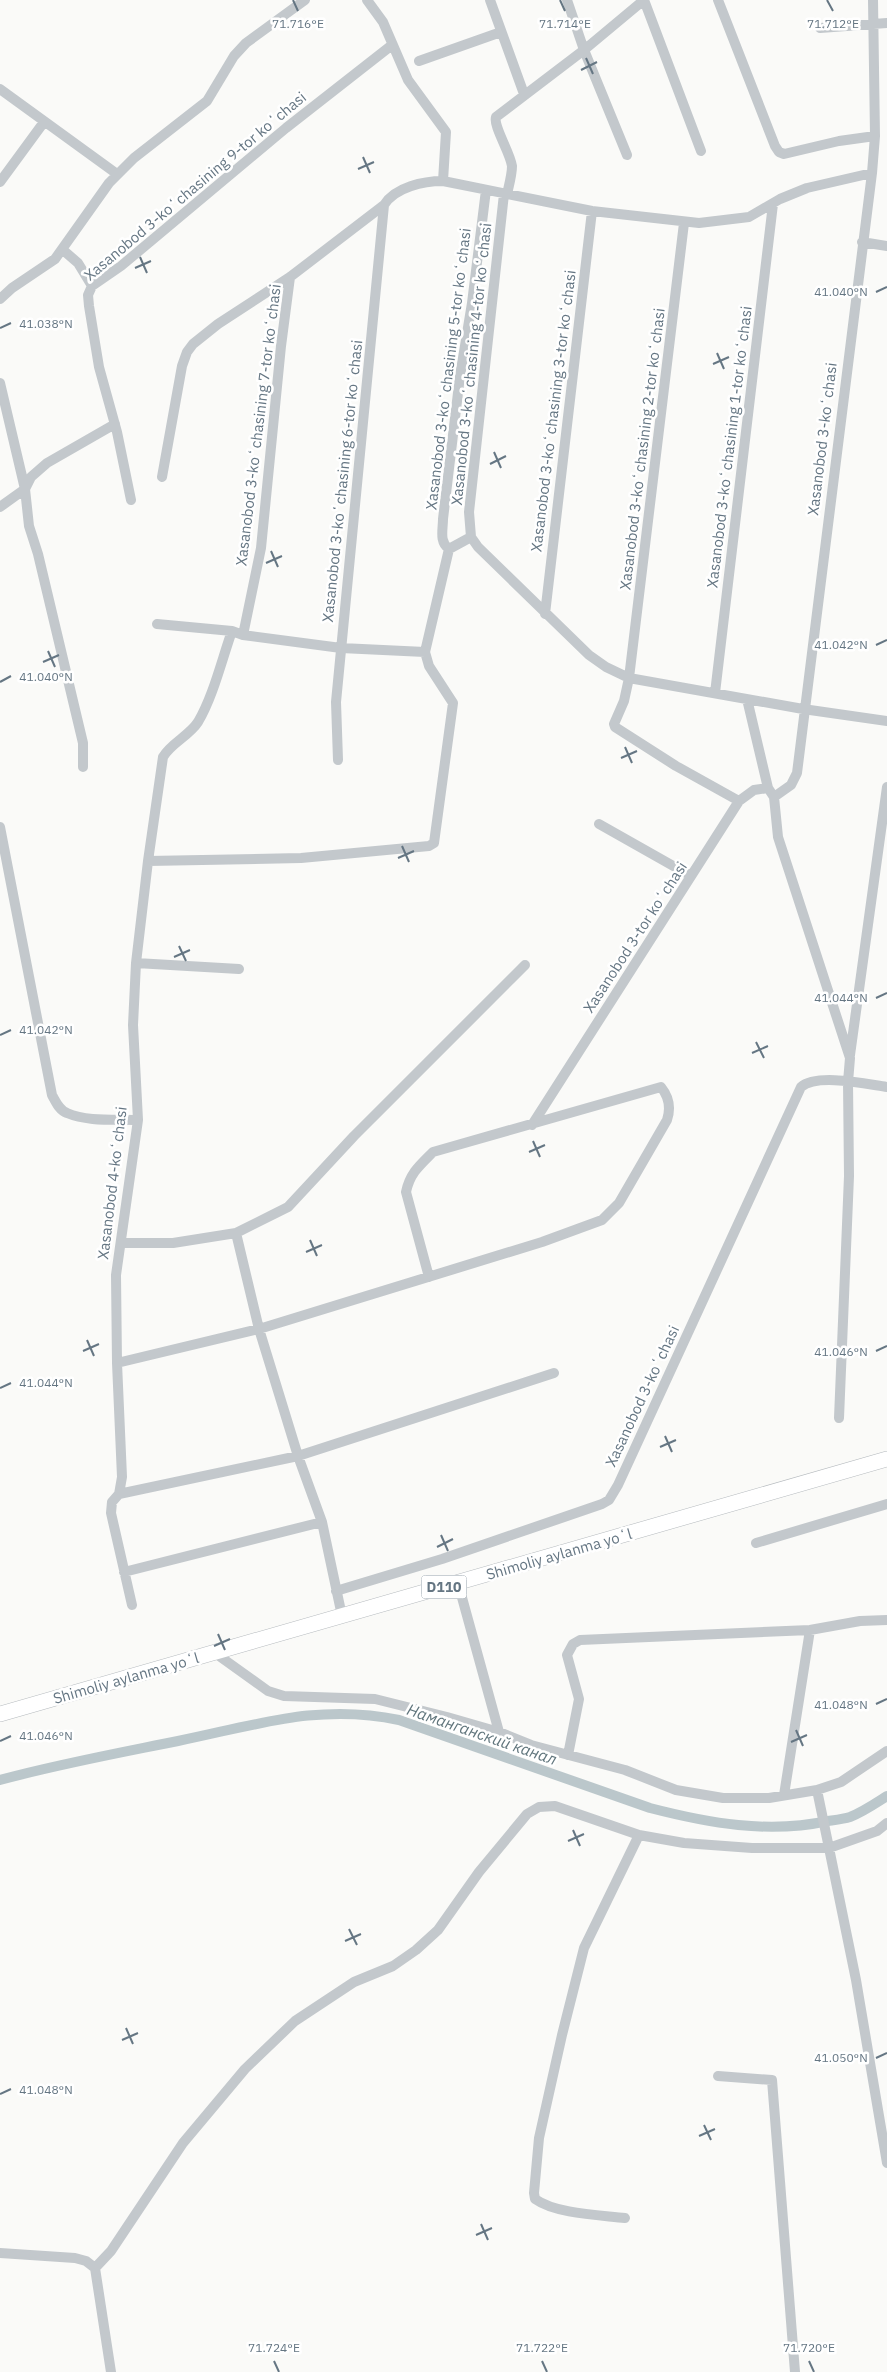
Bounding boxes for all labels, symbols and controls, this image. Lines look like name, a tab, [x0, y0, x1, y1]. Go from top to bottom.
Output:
text: 71.716°E	[272, 16, 324, 31]
text: 71.714°E	[539, 16, 591, 31]
text: 71.712°E	[807, 16, 859, 31]
street label: Xasanobod 3-koʻchasining 9-tor koʻchasi	[80, 87, 310, 285]
street label: Xasanobod 3-koʻchasining 4-tor koʻchasi	[447, 222, 495, 506]
street label: Xasanobod 3-koʻchasining 5-tor koʻchasi	[421, 227, 475, 511]
street label: Xasanobod 3-koʻchasining 3-tor koʻchasi	[526, 269, 580, 553]
street label: Xasanobod 3-koʻchasining 7-tor koʻchasi	[231, 283, 285, 567]
text: 41.040°N	[814, 284, 868, 299]
street label: Xasanobod 3-koʻchasining 1-tor koʻchasi	[702, 305, 756, 589]
street label: Xasanobod 3-koʻchasining 2-tor koʻchasi	[615, 307, 669, 591]
text: 41.038°N	[19, 316, 73, 331]
street label: Xasanobod 3-koʻchasining 6-tor koʻchasi	[318, 339, 366, 623]
street label: Xasanobod 3-koʻchasi	[803, 362, 841, 516]
text: 41.042°N	[814, 637, 868, 652]
text: 41.040°N	[19, 669, 73, 684]
street label: Xasanobod 3-tor koʻchasi	[579, 858, 691, 1016]
text: 41.044°N	[814, 990, 868, 1005]
text: 41.042°N	[19, 1022, 73, 1037]
street label: Xasanobod 4-koʻchasi	[93, 1106, 131, 1260]
street label: Xasanobod 3-koʻchasi	[601, 1322, 683, 1470]
text: 41.046°N	[814, 1344, 868, 1359]
text: 41.044°N	[19, 1375, 73, 1390]
street label: Shimoliy aylanma yoʻl	[484, 1524, 634, 1584]
road number: D110	[422, 1575, 466, 1598]
street label: Shimoliy aylanma yoʻl	[51, 1648, 201, 1708]
text: 41.048°N	[814, 1697, 868, 1712]
water label: Наманганский канал	[404, 1699, 560, 1769]
text: 41.046°N	[19, 1728, 73, 1743]
text: 41.050°N	[814, 2050, 868, 2065]
text: 41.048°N	[19, 2082, 73, 2097]
text: 71.724°E	[248, 2340, 300, 2355]
text: 71.722°E	[516, 2340, 568, 2355]
text: 71.720°E	[783, 2340, 835, 2355]

